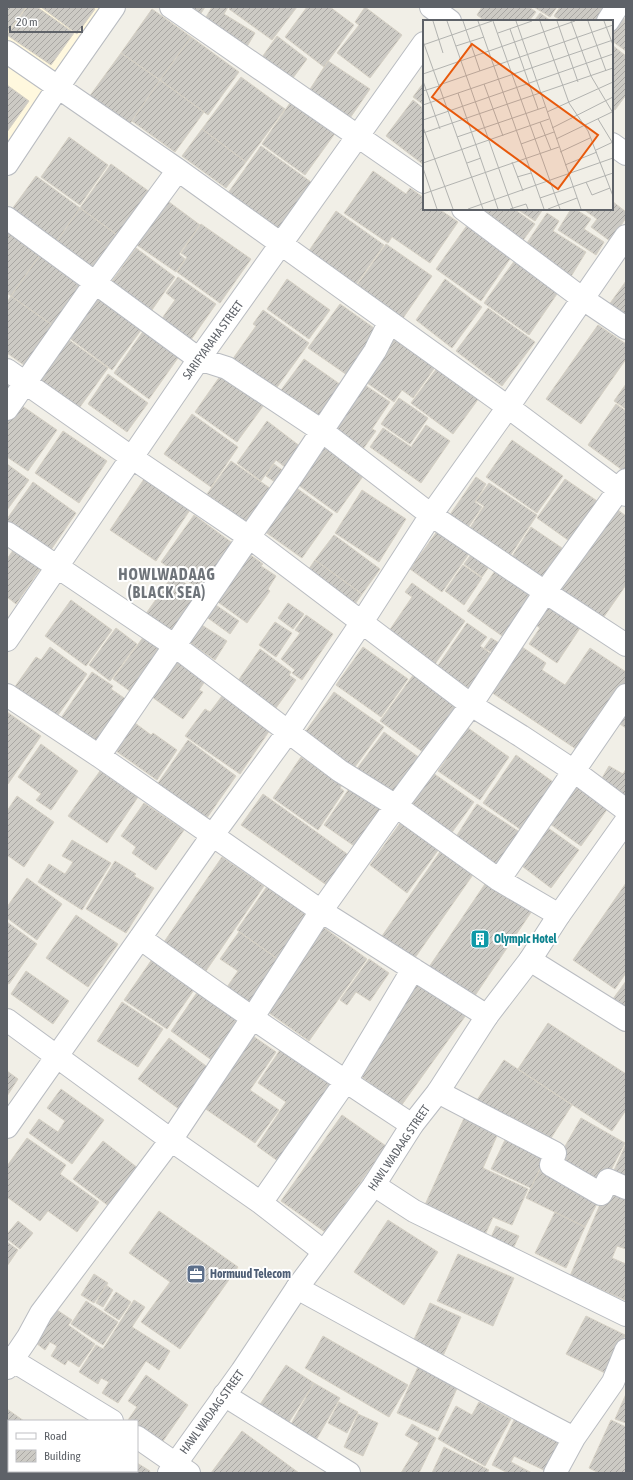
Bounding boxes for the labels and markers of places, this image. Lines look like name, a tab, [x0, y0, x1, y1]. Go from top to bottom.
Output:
building icon: Olympic Hotel	[469, 928, 491, 950]
place label: Olympic Hotel	[494, 932, 558, 946]
office icon: Hormuud Telecom	[185, 1263, 207, 1285]
place label: Hormuud Telecom	[210, 1267, 291, 1281]

